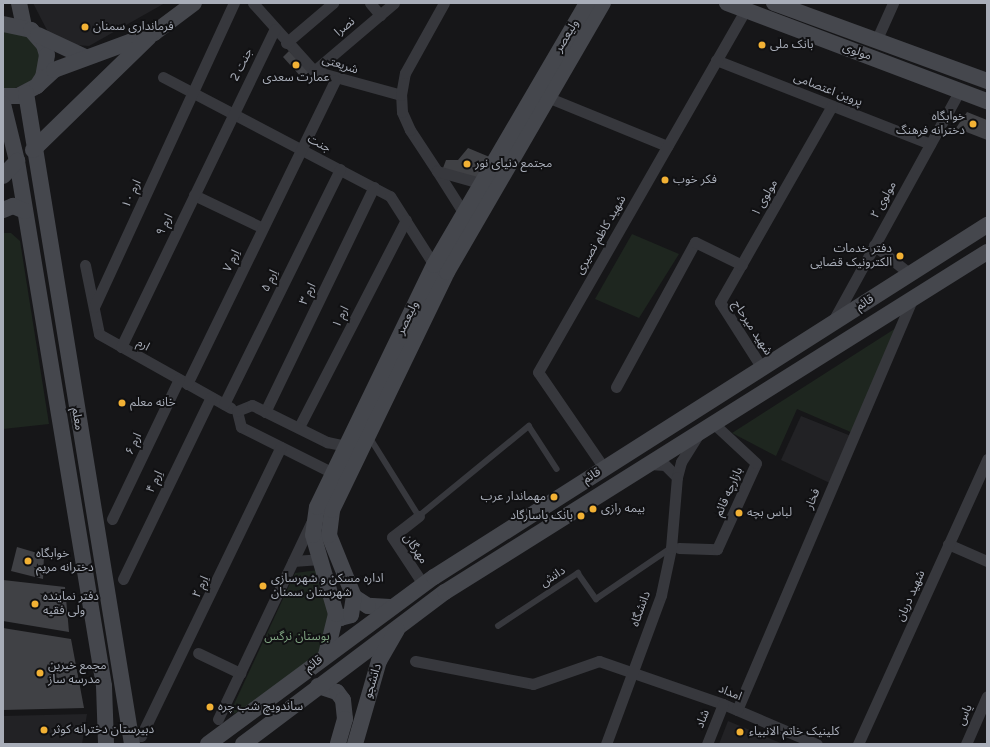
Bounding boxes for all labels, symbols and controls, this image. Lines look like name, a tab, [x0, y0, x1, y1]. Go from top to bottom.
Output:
street label: نصرا	[332, 14, 358, 40]
street label: ولیعصر	[552, 17, 582, 55]
place label: فرمانداری سمنان	[93, 20, 174, 34]
marker: فرمانداری سمنان	[80, 22, 90, 32]
place label: بانک ملی	[770, 38, 813, 52]
marker: بانک ملی	[757, 40, 767, 50]
street label: مولوی	[841, 40, 873, 64]
street label: جنت 2	[228, 46, 256, 84]
street label: شریعتی	[320, 52, 360, 78]
marker: عمارت سعدی	[291, 60, 301, 70]
street label: پروین اعتصامی	[792, 70, 864, 110]
place label: عمارت سعدی	[262, 71, 330, 85]
place label: خوابگاه دخترانه فرهنگ	[896, 110, 965, 138]
marker: خوابگاه دخترانه فرهنگ	[968, 119, 978, 129]
street label: جنت	[305, 132, 333, 156]
place label: مجتمع دنیای نور	[475, 157, 552, 171]
marker: مجتمع دنیای نور	[462, 159, 472, 169]
place label: فکر خوب	[673, 173, 717, 187]
marker: فکر خوب	[660, 175, 670, 185]
street label: مولوی ۱	[749, 177, 781, 219]
street label: ارم ۱۰	[119, 178, 145, 210]
street label: مولوی ۲	[868, 179, 900, 221]
street label: شهید کاظم نصیری	[573, 193, 629, 277]
street label: ارم ۹	[154, 212, 176, 238]
place label: دفتر خدمات الکترونیک قضایی	[810, 242, 892, 270]
street label: اِرم ۷	[221, 248, 243, 274]
marker: دفتر خدمات الکترونیک قضایی	[895, 251, 905, 261]
street label: اِرم ۵	[259, 268, 281, 294]
street label: ارم ۳	[297, 281, 319, 307]
street label: قائم	[853, 292, 877, 314]
street label: شهید میرحاج	[729, 298, 775, 358]
street label: ولیعصر	[394, 299, 422, 337]
street label: ارم ۱	[329, 304, 353, 330]
street label: ارم	[134, 336, 152, 354]
place label: خانه معلم	[130, 396, 176, 410]
marker: خانه معلم	[117, 398, 127, 408]
street label: معلم	[68, 407, 86, 431]
street label: ارم ۶	[123, 431, 145, 457]
street label: قائم	[580, 465, 604, 487]
street label: بازارچه قائم	[712, 465, 746, 519]
street label: اِرم ۴	[144, 469, 166, 495]
street label: فخار	[802, 487, 824, 511]
place label: مهماندار عرب	[480, 490, 546, 504]
marker: مهماندار عرب	[549, 492, 559, 502]
place label: بیمه رازی	[601, 502, 645, 516]
marker: بیمه رازی	[588, 504, 598, 514]
place label: لباس بچه	[747, 506, 792, 520]
marker: لباس بچه	[734, 508, 744, 518]
place label: بانک پاسارگاد	[510, 509, 573, 523]
marker: بانک پاسارگاد	[576, 511, 586, 521]
street label: مهرگان	[400, 531, 430, 567]
place label: خوابگاه دخترانه مریم	[36, 547, 94, 575]
marker: خوابگاه دخترانه مریم	[23, 556, 33, 566]
street label: دانش	[538, 564, 568, 590]
street label: شهید دربان	[893, 568, 929, 624]
place label: اداره مسکن و شهرسازی شهرستان سمنان	[271, 572, 384, 600]
street label: اِرم ۲	[190, 574, 212, 600]
marker: اداره مسکن و شهرسازی شهرستان سمنان	[258, 581, 268, 591]
street label: دانشگاه	[628, 589, 654, 629]
place label: دفتر نماینده ولی فقیه	[43, 590, 99, 618]
marker: دفتر نماینده ولی فقیه	[30, 599, 40, 609]
park label: بوستان نرگس	[264, 630, 330, 644]
street label: قائم	[302, 653, 326, 675]
place label: مجمع خیرین مدرسه ساز	[48, 659, 107, 687]
street label: دانشجو	[361, 662, 385, 700]
marker: مجمع خیرین مدرسه ساز	[35, 668, 45, 678]
street label: امداد	[716, 682, 744, 704]
place label: ساندویچ شب چره	[218, 700, 303, 714]
marker: ساندویچ شب چره	[205, 702, 215, 712]
street label: یاس	[954, 702, 976, 728]
street label: شاد	[693, 708, 713, 730]
place label: دبیرستان دخترانه کوثر	[52, 723, 154, 737]
marker: دبیرستان دخترانه کوثر	[39, 725, 49, 735]
place label: کلینیک خاتم الانبیاء	[749, 725, 840, 739]
marker: کلینیک خاتم الانبیاء	[734, 726, 746, 738]

